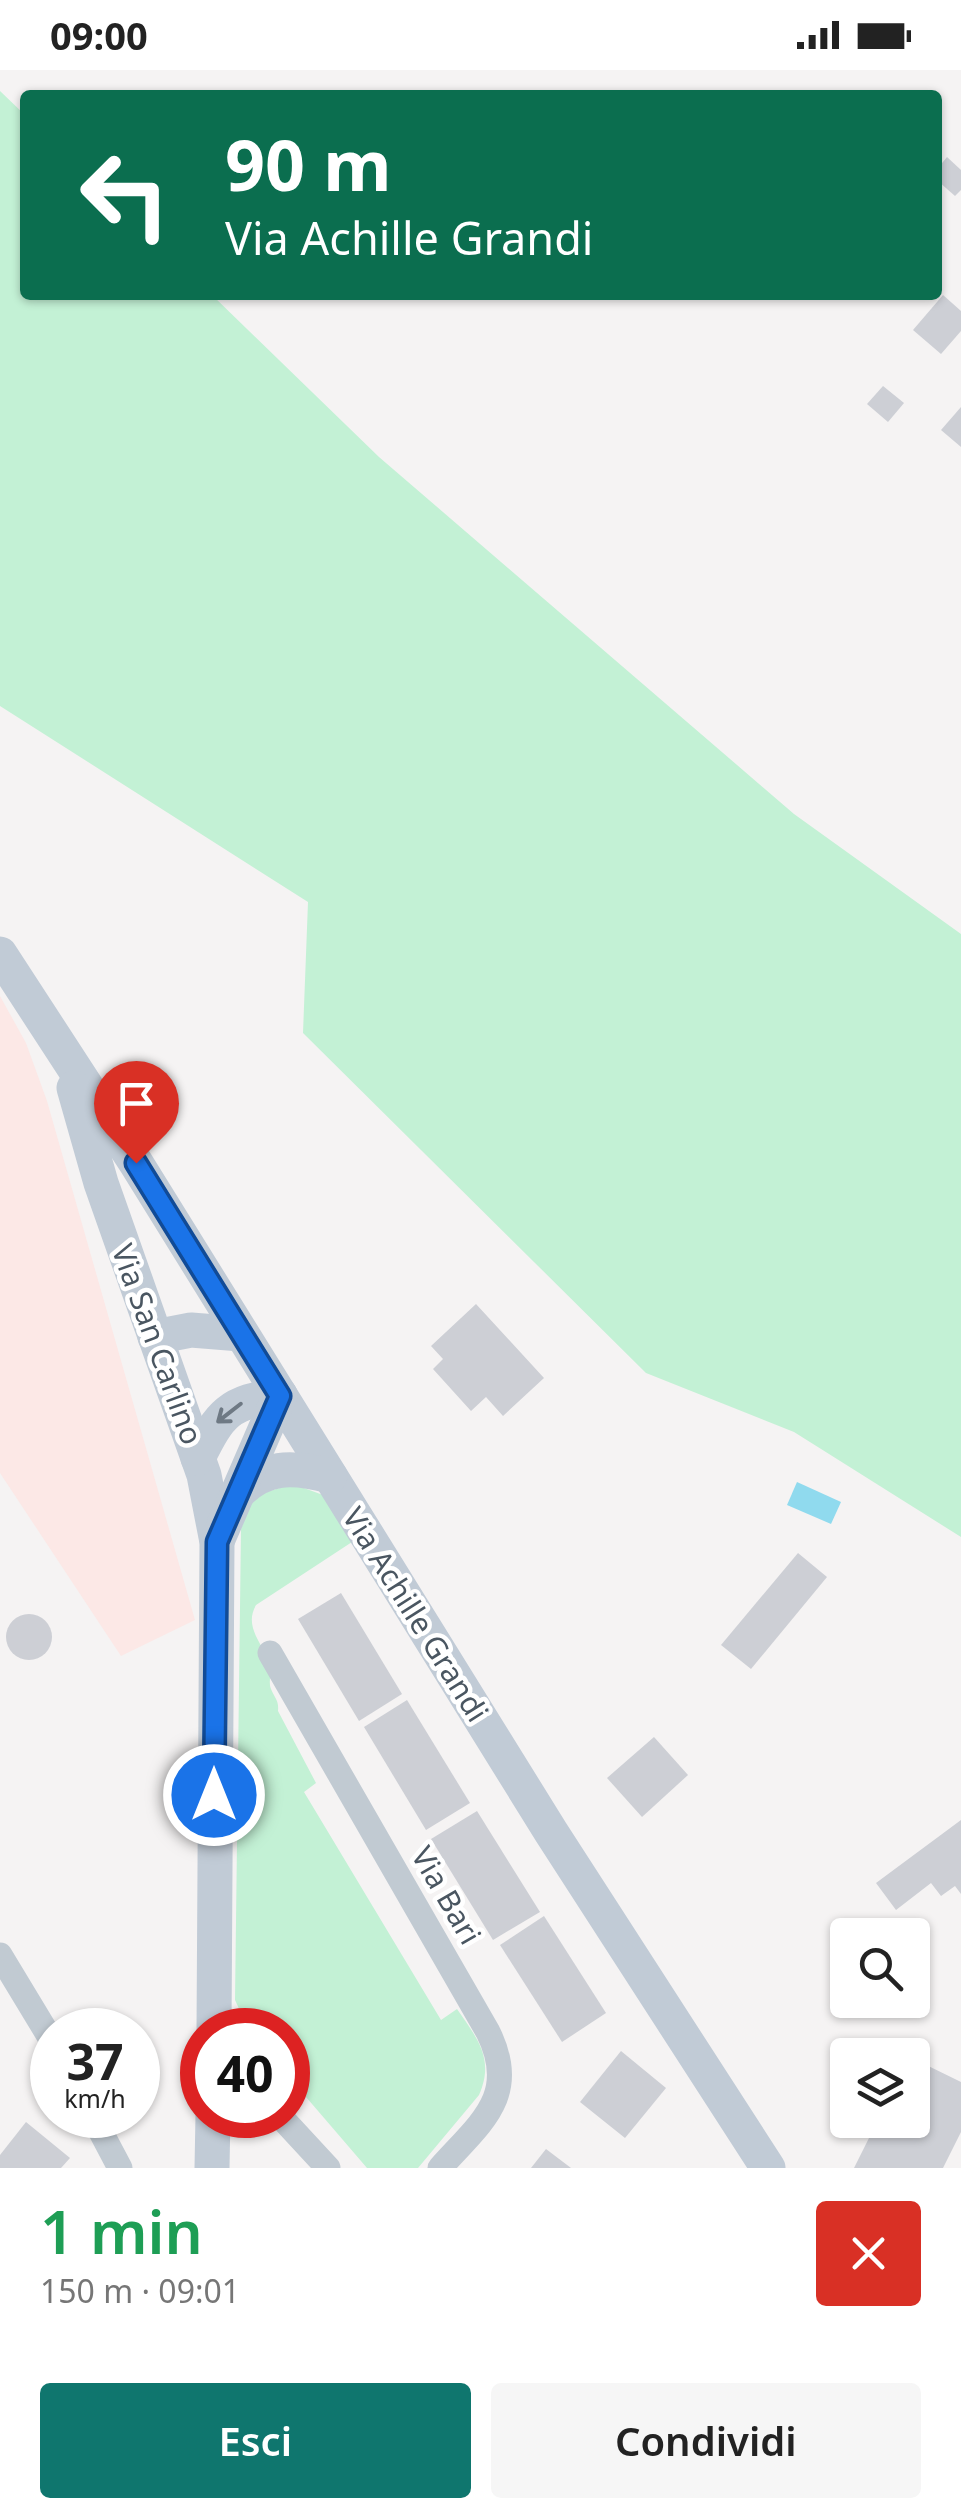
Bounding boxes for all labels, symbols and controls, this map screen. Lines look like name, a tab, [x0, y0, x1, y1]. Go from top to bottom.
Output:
text: 09:00	[50, 9, 148, 61]
text: 90 m	[225, 116, 392, 212]
icon: left	[60, 130, 190, 260]
text: Via Achille Grandi	[225, 207, 593, 268]
pin	[94, 1061, 179, 1164]
icon: arrive	[109, 1076, 164, 1131]
street label: Via San Carlino	[103, 1238, 213, 1450]
one-way arrow	[216, 1401, 242, 1423]
street label: Via Achille Grandi	[334, 1499, 498, 1729]
position arrow	[162, 1743, 266, 1847]
street label: Via Bari	[403, 1838, 491, 1952]
map controls	[830, 1918, 930, 2138]
button: search	[830, 1918, 930, 2018]
speed limit sign: 40	[180, 2008, 310, 2138]
text: 37	[66, 2027, 124, 2095]
button: layers	[830, 2038, 930, 2138]
text: km/h	[64, 2081, 126, 2115]
text: 1 min	[40, 2190, 203, 2272]
button: close	[816, 2201, 921, 2306]
text: 150 m · 09:01	[40, 2269, 240, 2312]
button: Esci	[40, 2383, 471, 2498]
button: Condividi	[491, 2383, 921, 2498]

